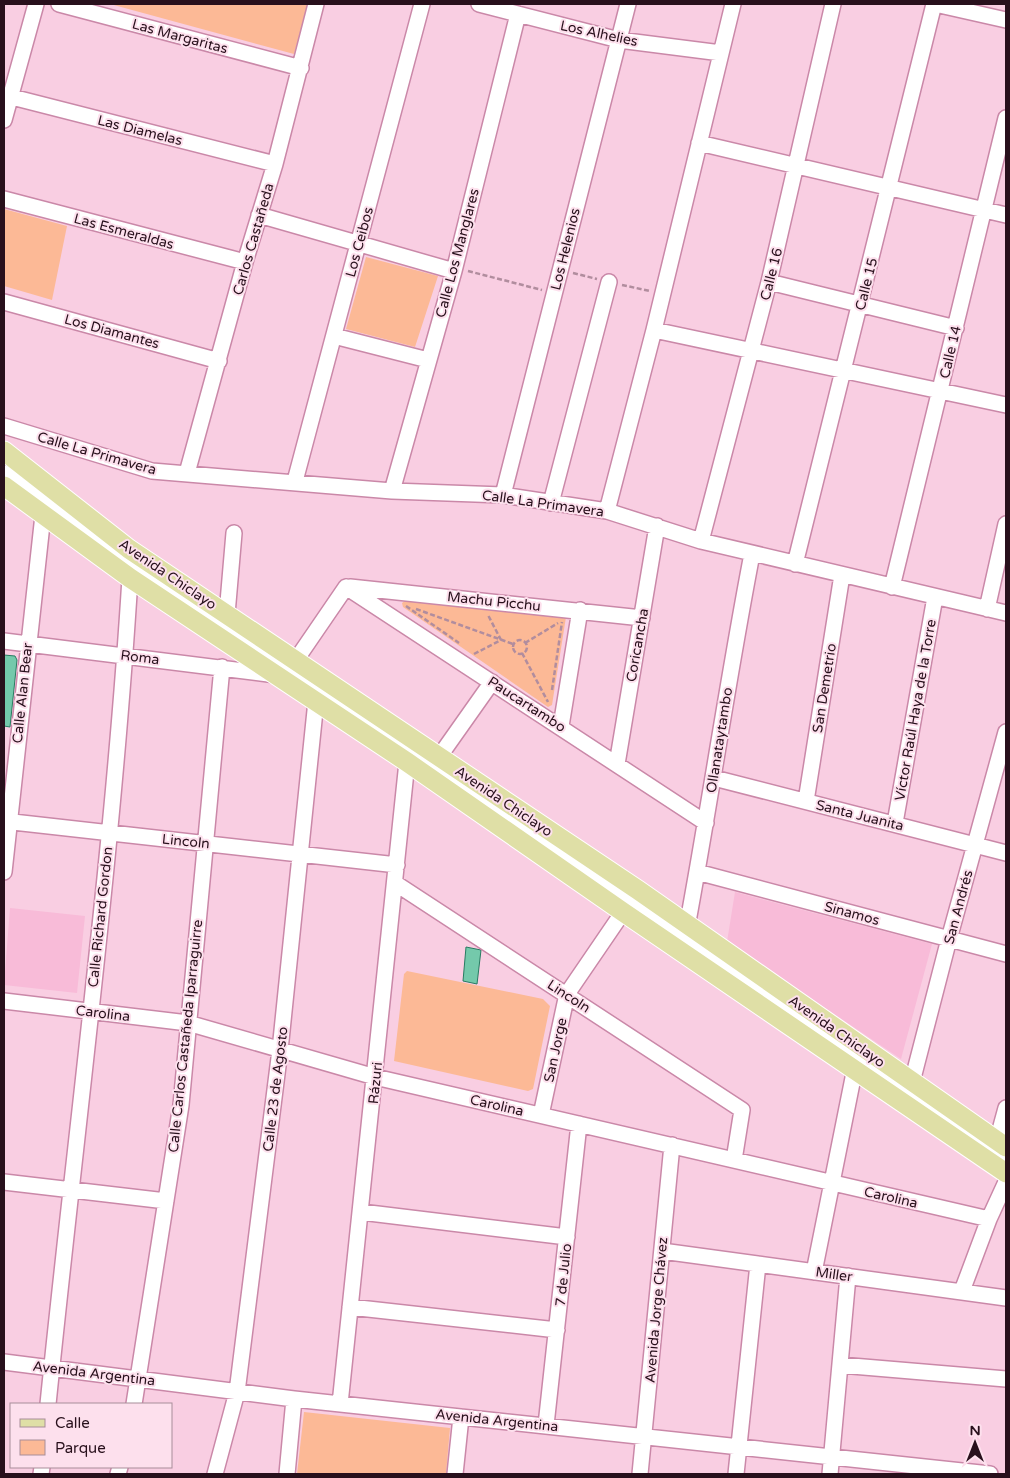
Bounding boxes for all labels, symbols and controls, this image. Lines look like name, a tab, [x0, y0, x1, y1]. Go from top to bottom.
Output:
street label: Las Margaritas	[130, 16, 230, 57]
street label: Los Alhelies	[559, 17, 639, 50]
street label: Las Diamelas	[96, 112, 184, 149]
street label: Carlos Castañeda	[229, 181, 278, 297]
street label: Calle Los Manglares	[432, 186, 483, 320]
street label: Los Ceibos	[342, 205, 377, 279]
street label: Los Helenios	[547, 206, 584, 292]
street label: Las Esmeraldas	[72, 210, 176, 253]
street label: Calle 16	[757, 246, 786, 302]
street label: Calle 15	[852, 256, 881, 312]
street label: Los Diamantes	[63, 311, 161, 352]
street label: Calle 14	[936, 324, 965, 380]
street label: Calle La Primavera	[35, 428, 158, 479]
street label: Calle La Primavera	[481, 487, 605, 520]
street label: Avenida Chiclayo	[116, 536, 220, 613]
street label: Machu Picchu	[446, 588, 542, 615]
street label: Coricancha	[623, 607, 652, 683]
street label: Víctor Raúl Haya de la Torre	[891, 618, 940, 802]
street label: Calle Alan Bear	[9, 641, 36, 744]
street label: San Demetrio	[809, 642, 840, 734]
street label: Roma	[119, 647, 160, 668]
street label: Paucartambo	[485, 673, 569, 736]
street label: Ollanataytambo	[703, 686, 736, 794]
street label: Avenida Chiclayo	[452, 763, 556, 840]
street label: Santa Juanita	[814, 796, 906, 835]
street label: Lincoln	[161, 831, 211, 852]
street label: Calle Richard Gordon	[85, 846, 116, 988]
street label: San Andrés	[940, 868, 977, 946]
street label: Sinamos	[822, 898, 882, 929]
street label: Calle Carlos Castañeda Iparraguirre	[165, 919, 206, 1153]
street label: Lincoln	[544, 976, 593, 1017]
street label: Avenida Chiclayo	[785, 992, 888, 1071]
street label: Carolina	[75, 1002, 131, 1025]
street label: San Jorge	[540, 1016, 571, 1084]
street label: Calle 23 de Agosto	[259, 1026, 292, 1153]
street label: Rázuri	[365, 1061, 386, 1105]
street label: Carolina	[468, 1091, 525, 1120]
street label: Carolina	[862, 1183, 919, 1212]
street label: Avenida Jorge Chávez	[642, 1236, 671, 1384]
street label: 7 de Julio	[552, 1243, 575, 1307]
street label: Miller	[814, 1263, 854, 1286]
street label: Avenida Argentina	[32, 1358, 156, 1389]
legend	[10, 1403, 172, 1468]
street label: Avenida Argentina	[435, 1406, 559, 1435]
text: Calle	[55, 1414, 90, 1432]
north arrow	[950, 1418, 1000, 1468]
text: N	[969, 1422, 981, 1439]
text: Parque	[55, 1439, 106, 1457]

